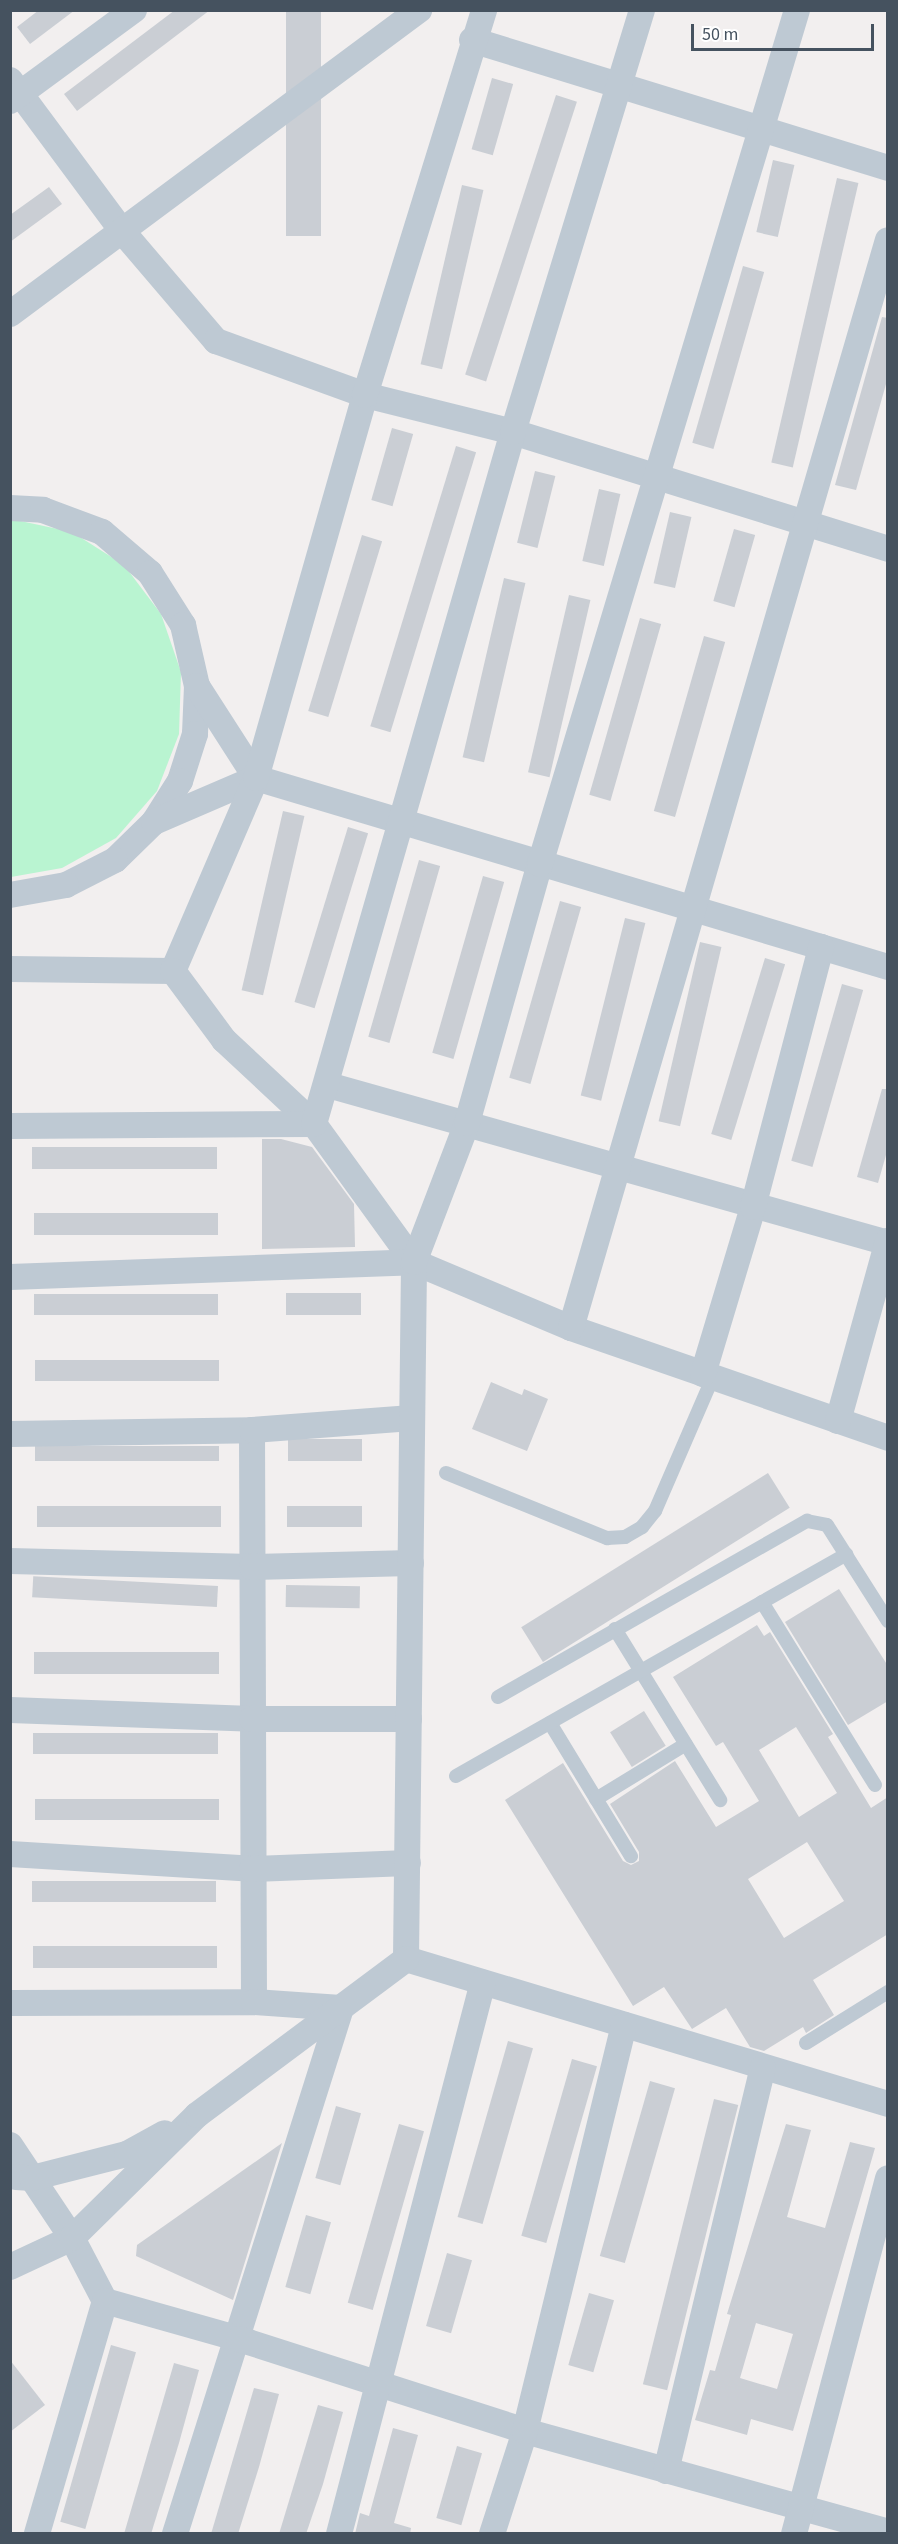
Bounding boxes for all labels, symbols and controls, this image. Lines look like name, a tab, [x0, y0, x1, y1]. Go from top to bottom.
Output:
scale bar	[694, 12, 877, 50]
text: 50 m	[702, 22, 738, 47]

